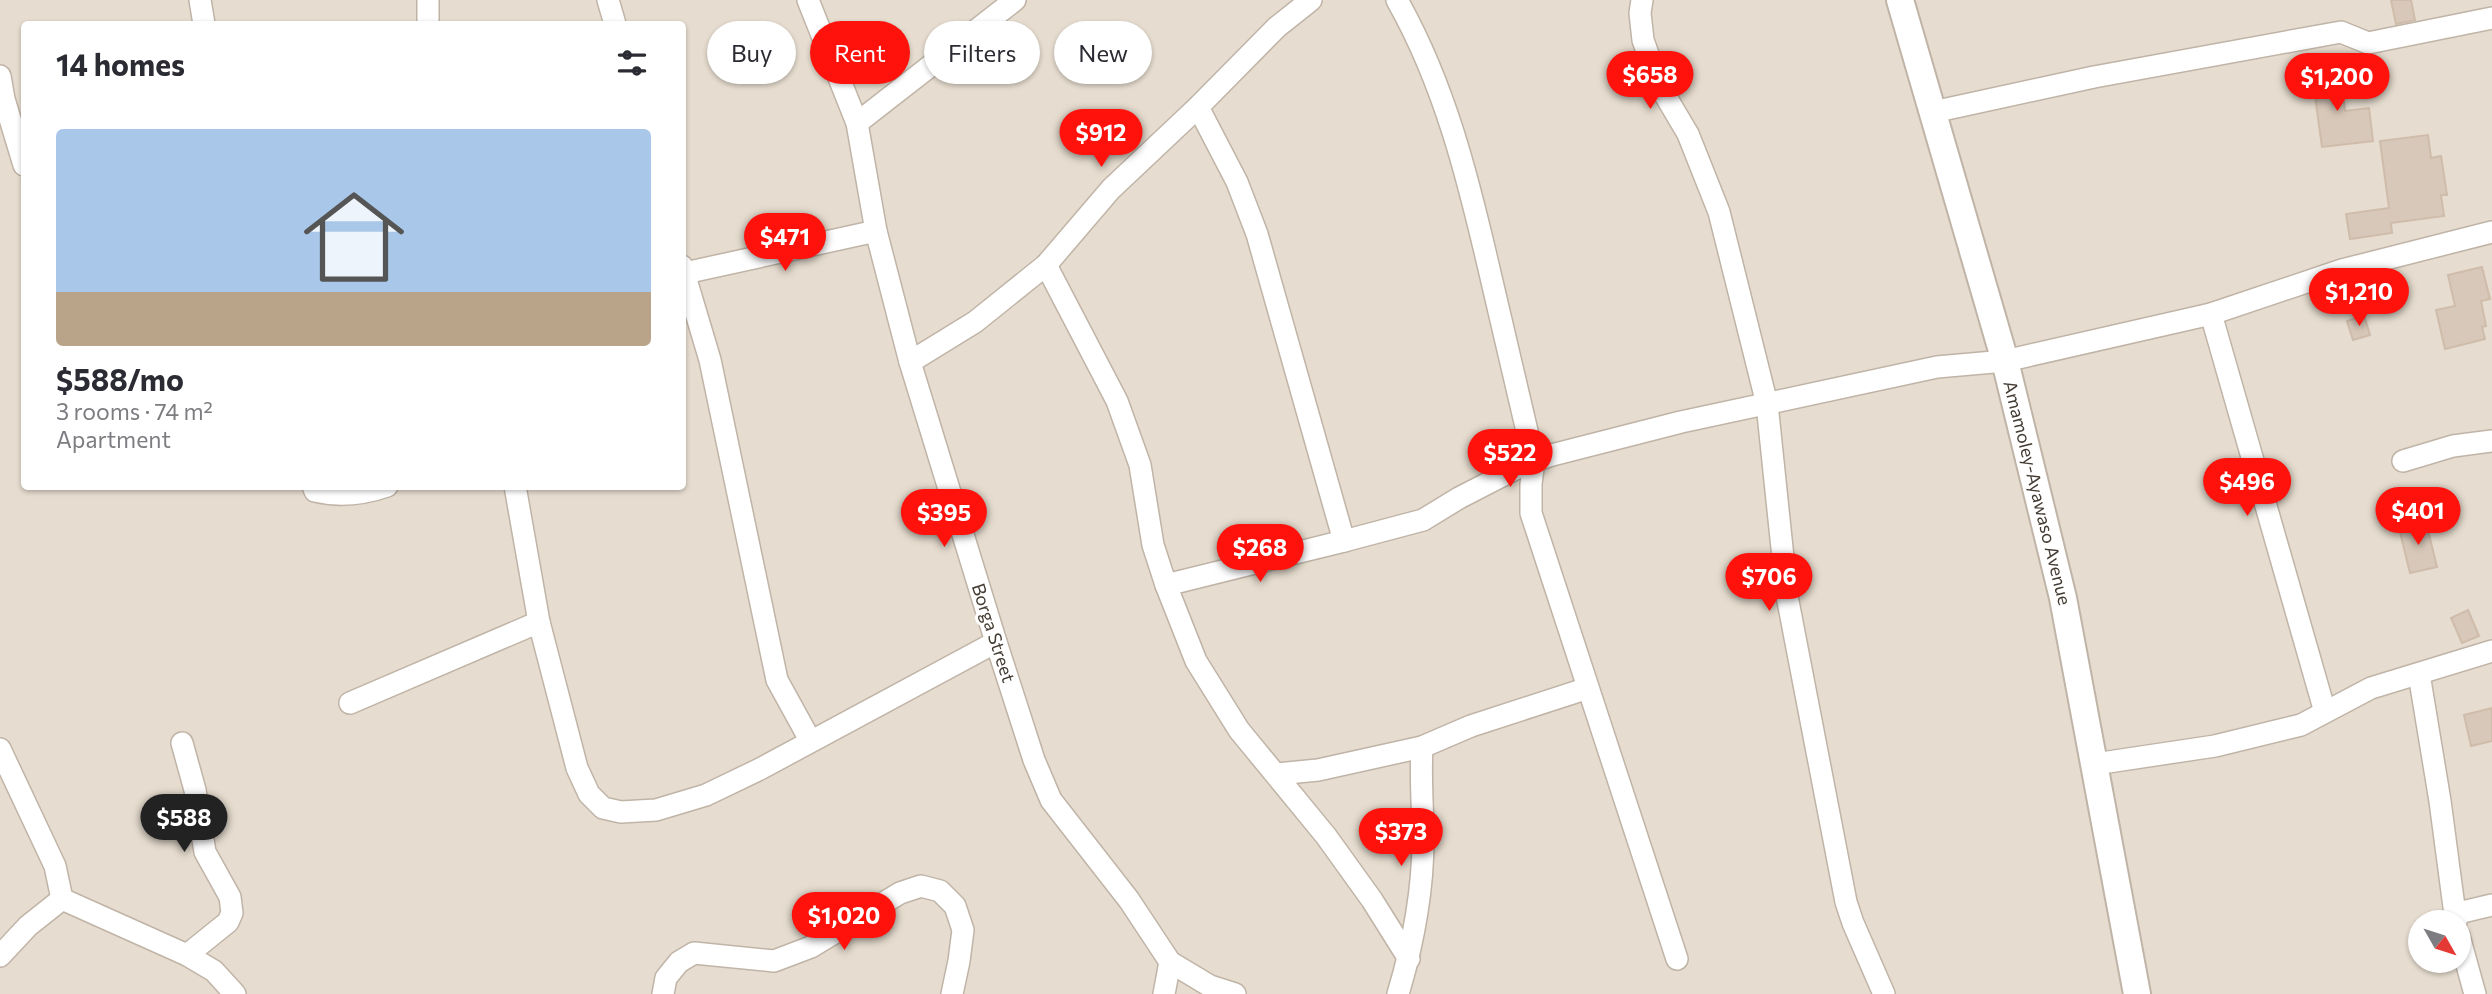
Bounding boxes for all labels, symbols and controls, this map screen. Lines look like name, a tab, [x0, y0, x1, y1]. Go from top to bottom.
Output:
chip: Buy	[707, 21, 796, 84]
chip: Rent	[810, 21, 910, 84]
chip: Filters	[924, 21, 1040, 84]
chip: New	[1054, 21, 1152, 84]
icon: filters	[613, 44, 651, 82]
text: 14 homes	[56, 45, 185, 82]
pin: $658	[1609, 52, 1691, 111]
pin: $1,200	[2280, 54, 2394, 113]
text: $658	[1622, 60, 1678, 88]
text: $1,200	[2301, 62, 2373, 90]
pin: $912	[1060, 110, 1142, 169]
text: $912	[1076, 118, 1126, 146]
icon: home	[291, 174, 417, 300]
pin: $471	[744, 214, 826, 273]
text: $471	[760, 222, 810, 250]
pin: $1,210	[2302, 268, 2416, 328]
text: $1,210	[2325, 277, 2393, 305]
text: $588/mo	[56, 360, 184, 397]
street label: Amamoley-Ayawaso Avenue	[1999, 378, 2077, 607]
text: 3 rooms · 74 m²	[56, 397, 213, 425]
text: Apartment	[56, 425, 171, 453]
pin: $522	[1469, 430, 1551, 489]
text: $522	[1484, 438, 1536, 466]
pin: $496	[2206, 458, 2288, 518]
text: $496	[2219, 467, 2275, 495]
pin: $401	[2377, 488, 2459, 547]
pin: $395	[903, 490, 985, 549]
text: $401	[2391, 496, 2445, 524]
text: $395	[917, 498, 971, 526]
pin: $268	[1219, 524, 1301, 584]
text: $268	[1233, 533, 1287, 561]
pin: $706	[1728, 554, 1810, 613]
text: $706	[1741, 562, 1797, 590]
street label: Borga Street	[968, 580, 1020, 685]
pin: $588	[143, 794, 225, 854]
text: $588	[156, 803, 212, 831]
pin: $373	[1360, 808, 1442, 868]
text: $373	[1375, 817, 1427, 845]
pin: $1,020	[787, 892, 901, 952]
text: $1,020	[808, 901, 880, 929]
north arrow	[2408, 910, 2471, 973]
map controls	[2408, 910, 2471, 973]

